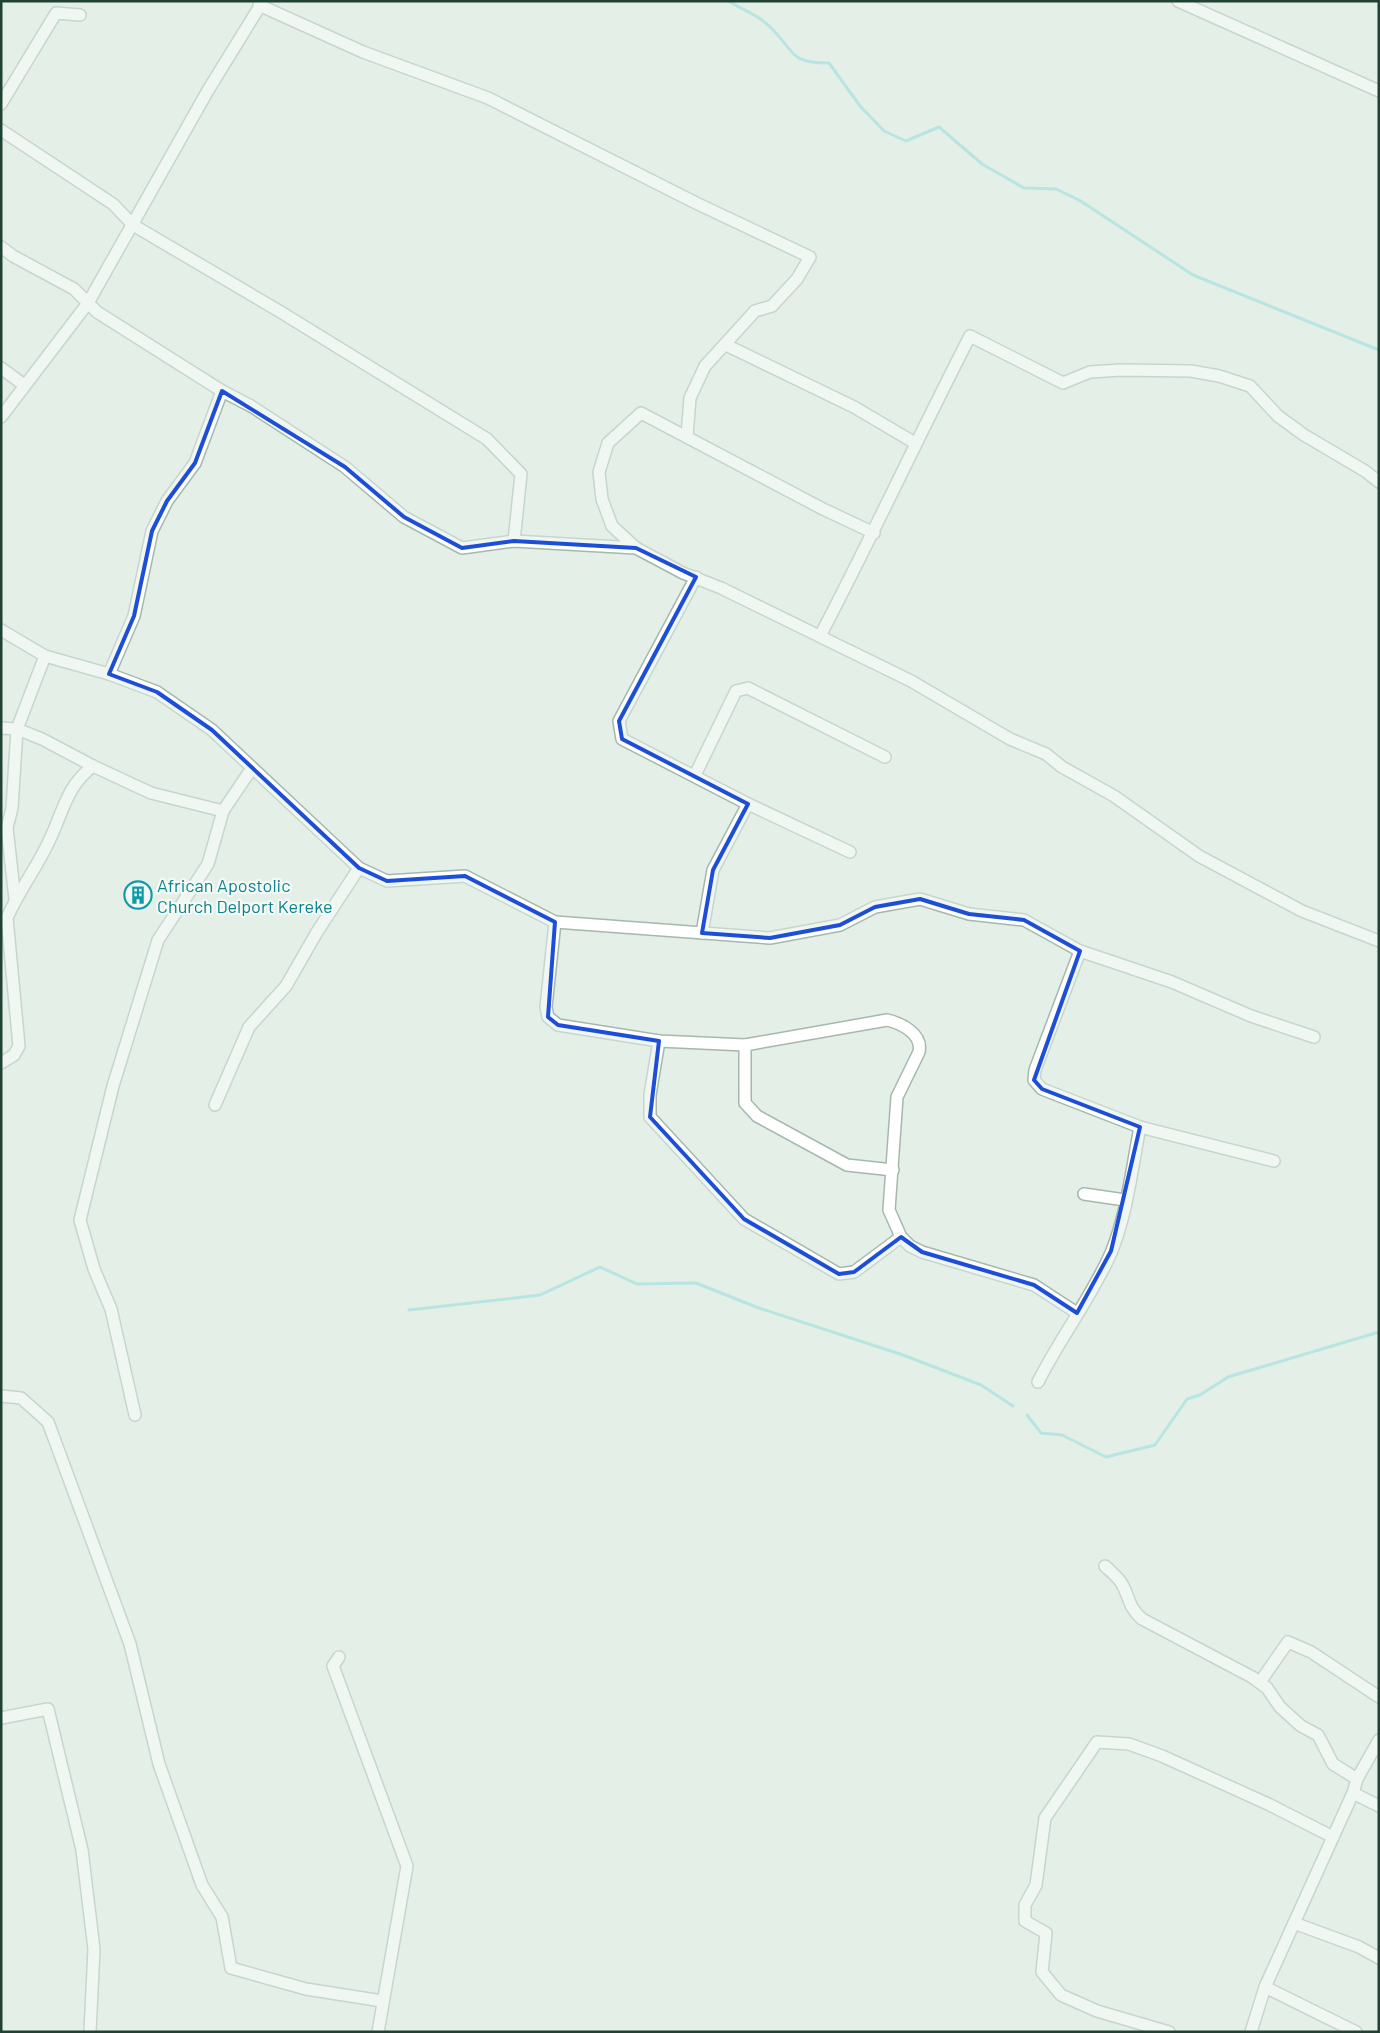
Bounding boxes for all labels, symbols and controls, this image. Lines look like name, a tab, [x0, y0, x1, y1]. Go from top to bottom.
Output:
place label: African Apostolic Church Delport Kereke	[157, 874, 332, 917]
building icon: African Apostolic Church Delport Kereke	[123, 880, 153, 910]

